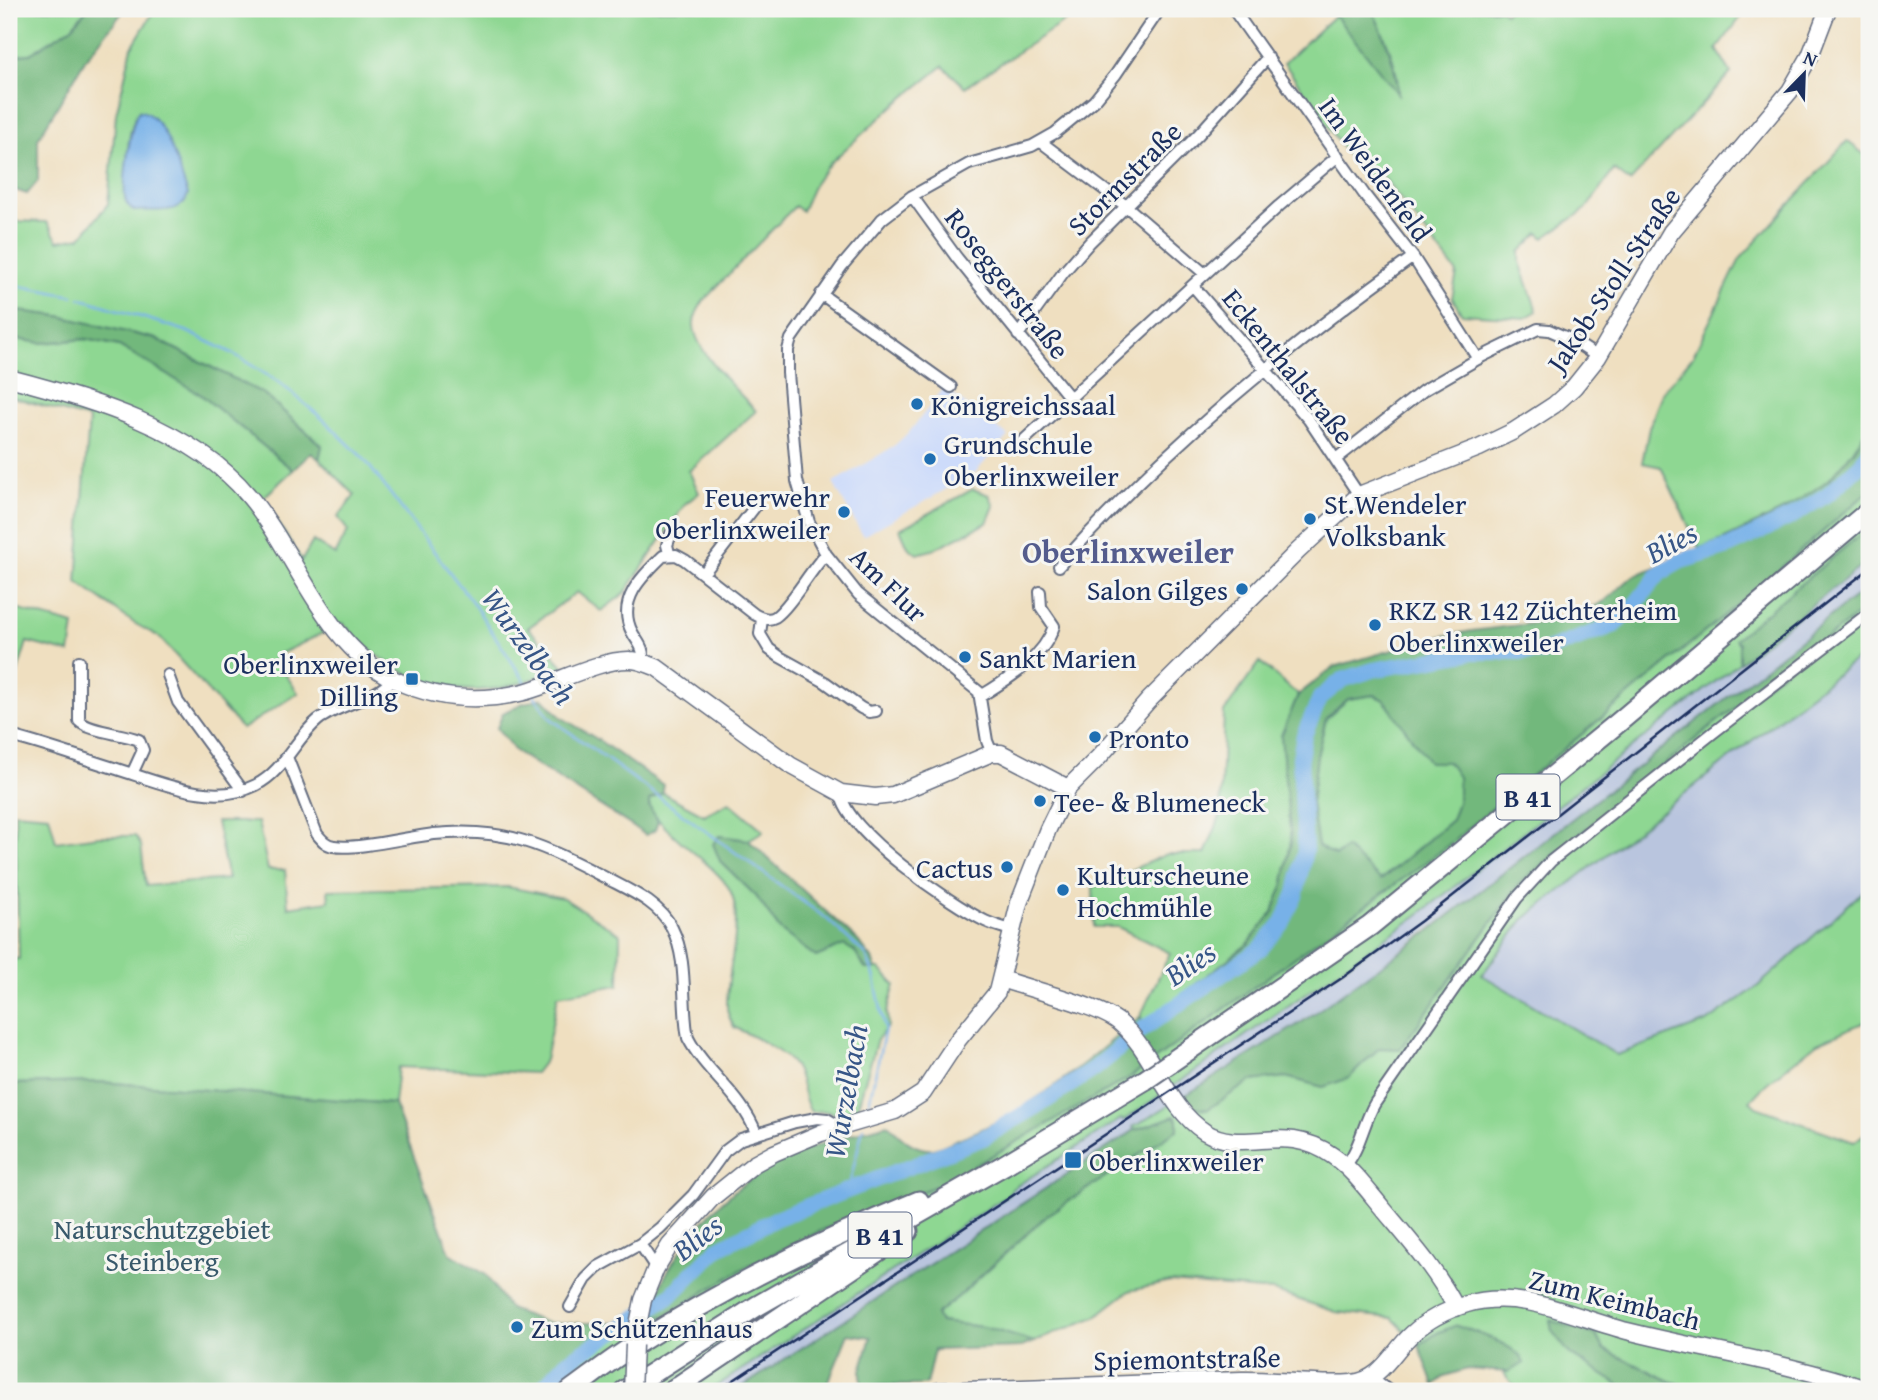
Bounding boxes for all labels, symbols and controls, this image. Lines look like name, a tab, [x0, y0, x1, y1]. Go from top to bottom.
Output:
north arrow	[1770, 38, 1840, 108]
text: N	[1799, 43, 1822, 74]
street label: Im Weidenfeld	[1309, 88, 1443, 250]
street label: Stormstraße	[1057, 111, 1191, 245]
street label: Jakob-Stoll-Straße	[1534, 178, 1690, 382]
street label: Roseggerstraße	[936, 199, 1080, 367]
street label: Eckenthalstraße	[1213, 279, 1365, 453]
place label: Königreichssaal	[931, 384, 1116, 425]
marker: Königreichssaal	[909, 396, 925, 412]
place label: Grundschule Oberlinxweiler	[944, 423, 1119, 496]
marker: Grundschule Oberlinxweiler	[922, 451, 938, 467]
place label: Feuerwehr Oberlinxweiler	[655, 476, 830, 549]
place label: St.Wendeler Volksbank	[1324, 483, 1467, 556]
marker: Feuerwehr Oberlinxweiler	[836, 504, 852, 520]
water label: Blies	[1636, 510, 1705, 574]
marker: St.Wendeler Volksbank	[1302, 511, 1318, 527]
district label: Oberlinxweiler	[1022, 528, 1234, 575]
street label: Am Flur	[841, 537, 937, 632]
place label: Salon Gilges	[1087, 569, 1228, 610]
water label: Wurzelbach	[471, 578, 587, 714]
marker: Salon Gilges	[1234, 581, 1250, 597]
place label: RKZ SR 142 Züchterheim Oberlinxweiler	[1389, 589, 1677, 662]
marker: RKZ SR 142 Züchterheim Oberlinxweiler	[1367, 617, 1383, 633]
place label: Sankt Marien	[979, 637, 1137, 678]
place label: Oberlinxweiler Dilling	[223, 643, 398, 716]
marker: Sankt Marien	[957, 649, 973, 665]
marker: Oberlinxweiler Dilling	[404, 671, 420, 687]
place label: Pronto	[1109, 717, 1189, 758]
marker: Pronto	[1087, 729, 1103, 745]
road number: B 41	[1496, 775, 1560, 820]
place label: Tee- & Blumeneck	[1054, 781, 1266, 822]
marker: Tee- & Blumeneck	[1032, 793, 1048, 809]
place label: Cactus	[916, 847, 993, 888]
place label: Kulturscheune Hochmühle	[1077, 854, 1249, 927]
marker: Cactus	[999, 859, 1015, 875]
marker: Kulturscheune Hochmühle	[1055, 882, 1071, 898]
water label: Blies	[1155, 930, 1225, 997]
water label: Wurzelbach	[812, 1021, 878, 1161]
place label: Oberlinxweiler	[1089, 1140, 1264, 1181]
marker: Oberlinxweiler	[1063, 1150, 1083, 1170]
water label: Blies	[662, 1203, 732, 1271]
park label: Naturschutzgebiet Steinberg	[54, 1208, 270, 1281]
road number: B 41	[848, 1212, 912, 1258]
street label: Zum Keimbach	[1525, 1258, 1705, 1340]
place label: Zum Schützenhaus	[531, 1307, 753, 1348]
marker: Zum Schützenhaus	[509, 1319, 525, 1335]
street label: Spiemontstraße	[1093, 1336, 1281, 1380]

